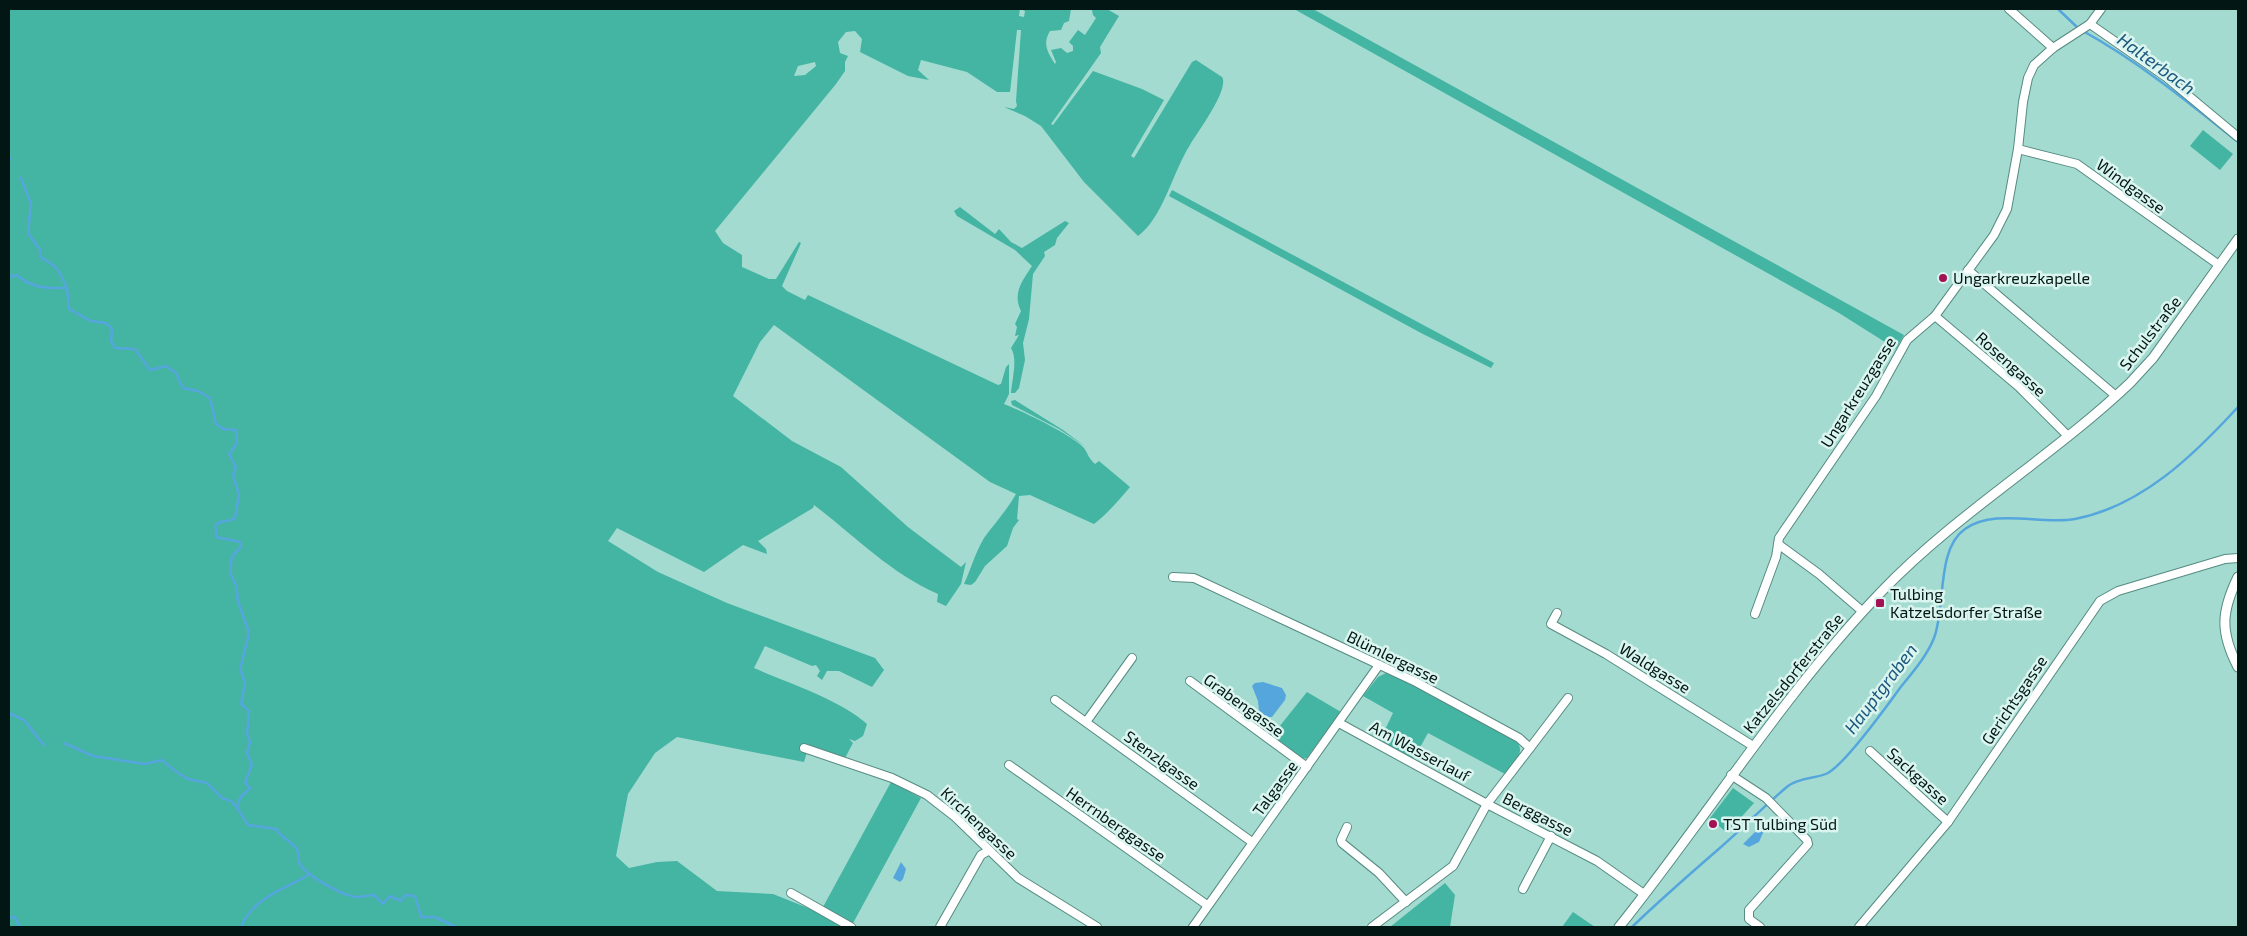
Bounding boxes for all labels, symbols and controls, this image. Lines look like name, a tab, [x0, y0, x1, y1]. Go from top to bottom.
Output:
water label: Halterbach	[2113, 28, 2200, 99]
street label: Windgasse	[2093, 154, 2169, 217]
place label: Ungarkreuzkapelle	[1953, 268, 2090, 287]
marker: Ungarkreuzkapelle	[1937, 272, 1949, 284]
street label: Schulstraße	[2115, 292, 2184, 374]
street label: Rosengasse	[1973, 327, 2050, 400]
street label: Ungarkreuzgasse	[1816, 333, 1899, 451]
place label: Tulbing Katzelsdorfer Straße	[1890, 584, 2042, 621]
marker: Tulbing Katzelsdorfer Straße	[1874, 597, 1886, 609]
street label: Katzelsdorferstraße	[1739, 609, 1847, 736]
street label: Blümlergasse	[1344, 626, 1442, 687]
street label: Waldgasse	[1616, 638, 1694, 697]
water label: Hauptgraben	[1839, 639, 1921, 738]
street label: Gerichtsgasse	[1977, 652, 2050, 748]
street label: Grabengasse	[1200, 669, 1288, 740]
street label: Am Wasserlauf	[1367, 716, 1475, 785]
street label: Stenzlgasse	[1121, 726, 1204, 793]
street label: Sackgasse	[1884, 743, 1953, 808]
street label: Talgasse	[1248, 756, 1301, 819]
street label: Herrnberggasse	[1063, 782, 1170, 865]
street label: Kirchengasse	[937, 783, 1021, 863]
street label: Berggasse	[1500, 788, 1577, 839]
place label: TST Tulbing Süd	[1723, 814, 1837, 833]
marker: TST Tulbing Süd	[1707, 818, 1719, 830]

